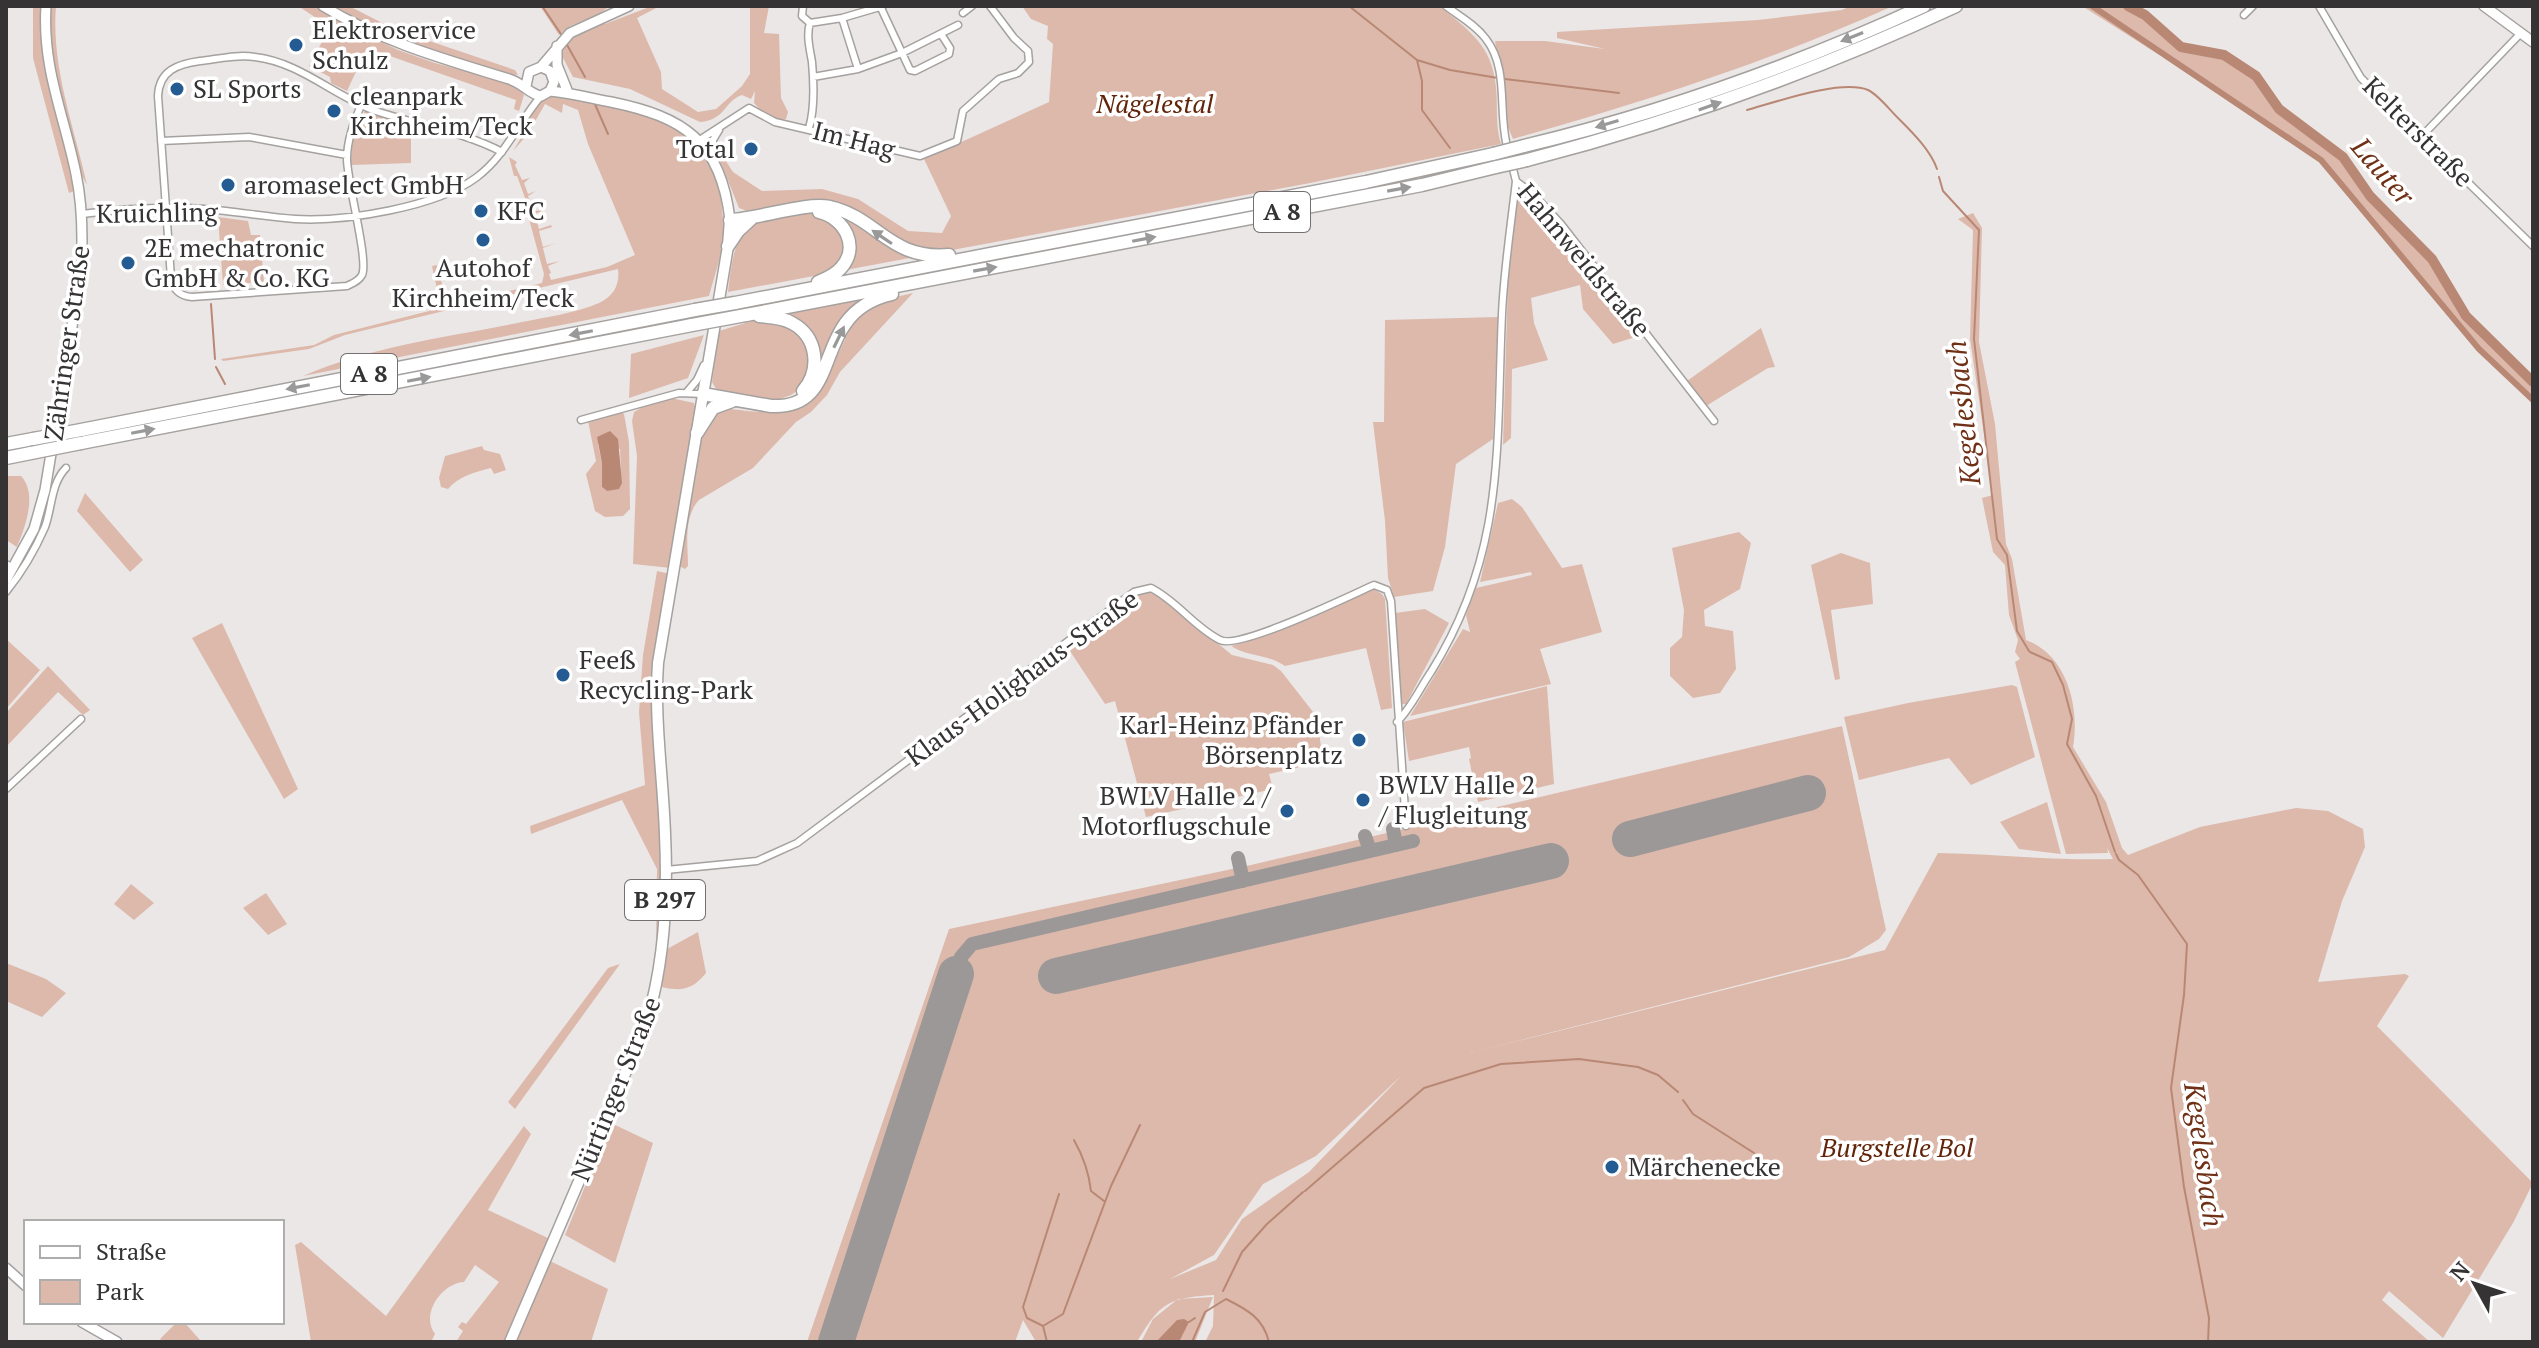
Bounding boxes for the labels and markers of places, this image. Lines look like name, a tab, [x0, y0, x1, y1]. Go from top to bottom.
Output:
place label: Elektroservice Schulz	[312, 12, 476, 76]
marker: Elektroservice Schulz	[287, 36, 305, 54]
place label: SL Sports	[193, 71, 301, 105]
place label: cleanpark Kirchheim/Teck	[350, 78, 533, 142]
marker: SL Sports	[168, 80, 186, 98]
marker: cleanpark Kirchheim/Teck	[325, 102, 343, 120]
place label: Total	[676, 131, 735, 165]
marker: Total	[742, 140, 760, 158]
place label: aromaselect GmbH	[244, 167, 464, 201]
marker: aromaselect GmbH	[219, 176, 237, 194]
place label: KFC	[497, 193, 545, 227]
marker: KFC	[472, 202, 490, 220]
place label: 2E mechatronic GmbH & Co. KG	[144, 230, 330, 294]
marker: Autohof Kirchheim/Teck	[474, 231, 492, 249]
place label: Autohof Kirchheim/Teck	[392, 250, 575, 314]
marker: 2E mechatronic GmbH & Co. KG	[119, 254, 137, 272]
place label: Feeß Recycling-Park	[579, 642, 753, 706]
marker: Feeß Recycling-Park	[554, 666, 572, 684]
place label: Karl-Heinz Pfänder Börsenplatz	[1119, 707, 1343, 771]
marker: Karl-Heinz Pfänder Börsenplatz	[1350, 731, 1368, 749]
place label: BWLV Halle 2 / Flugleitung	[1378, 767, 1535, 831]
place label: BWLV Halle 2 / Motorflugschule	[1081, 778, 1272, 842]
marker: BWLV Halle 2 / Flugleitung	[1354, 791, 1372, 809]
marker: BWLV Halle 2 / Motorflugschule	[1278, 802, 1296, 820]
place label: Märchenecke	[1628, 1149, 1781, 1183]
marker: Märchenecke	[1603, 1158, 1621, 1176]

